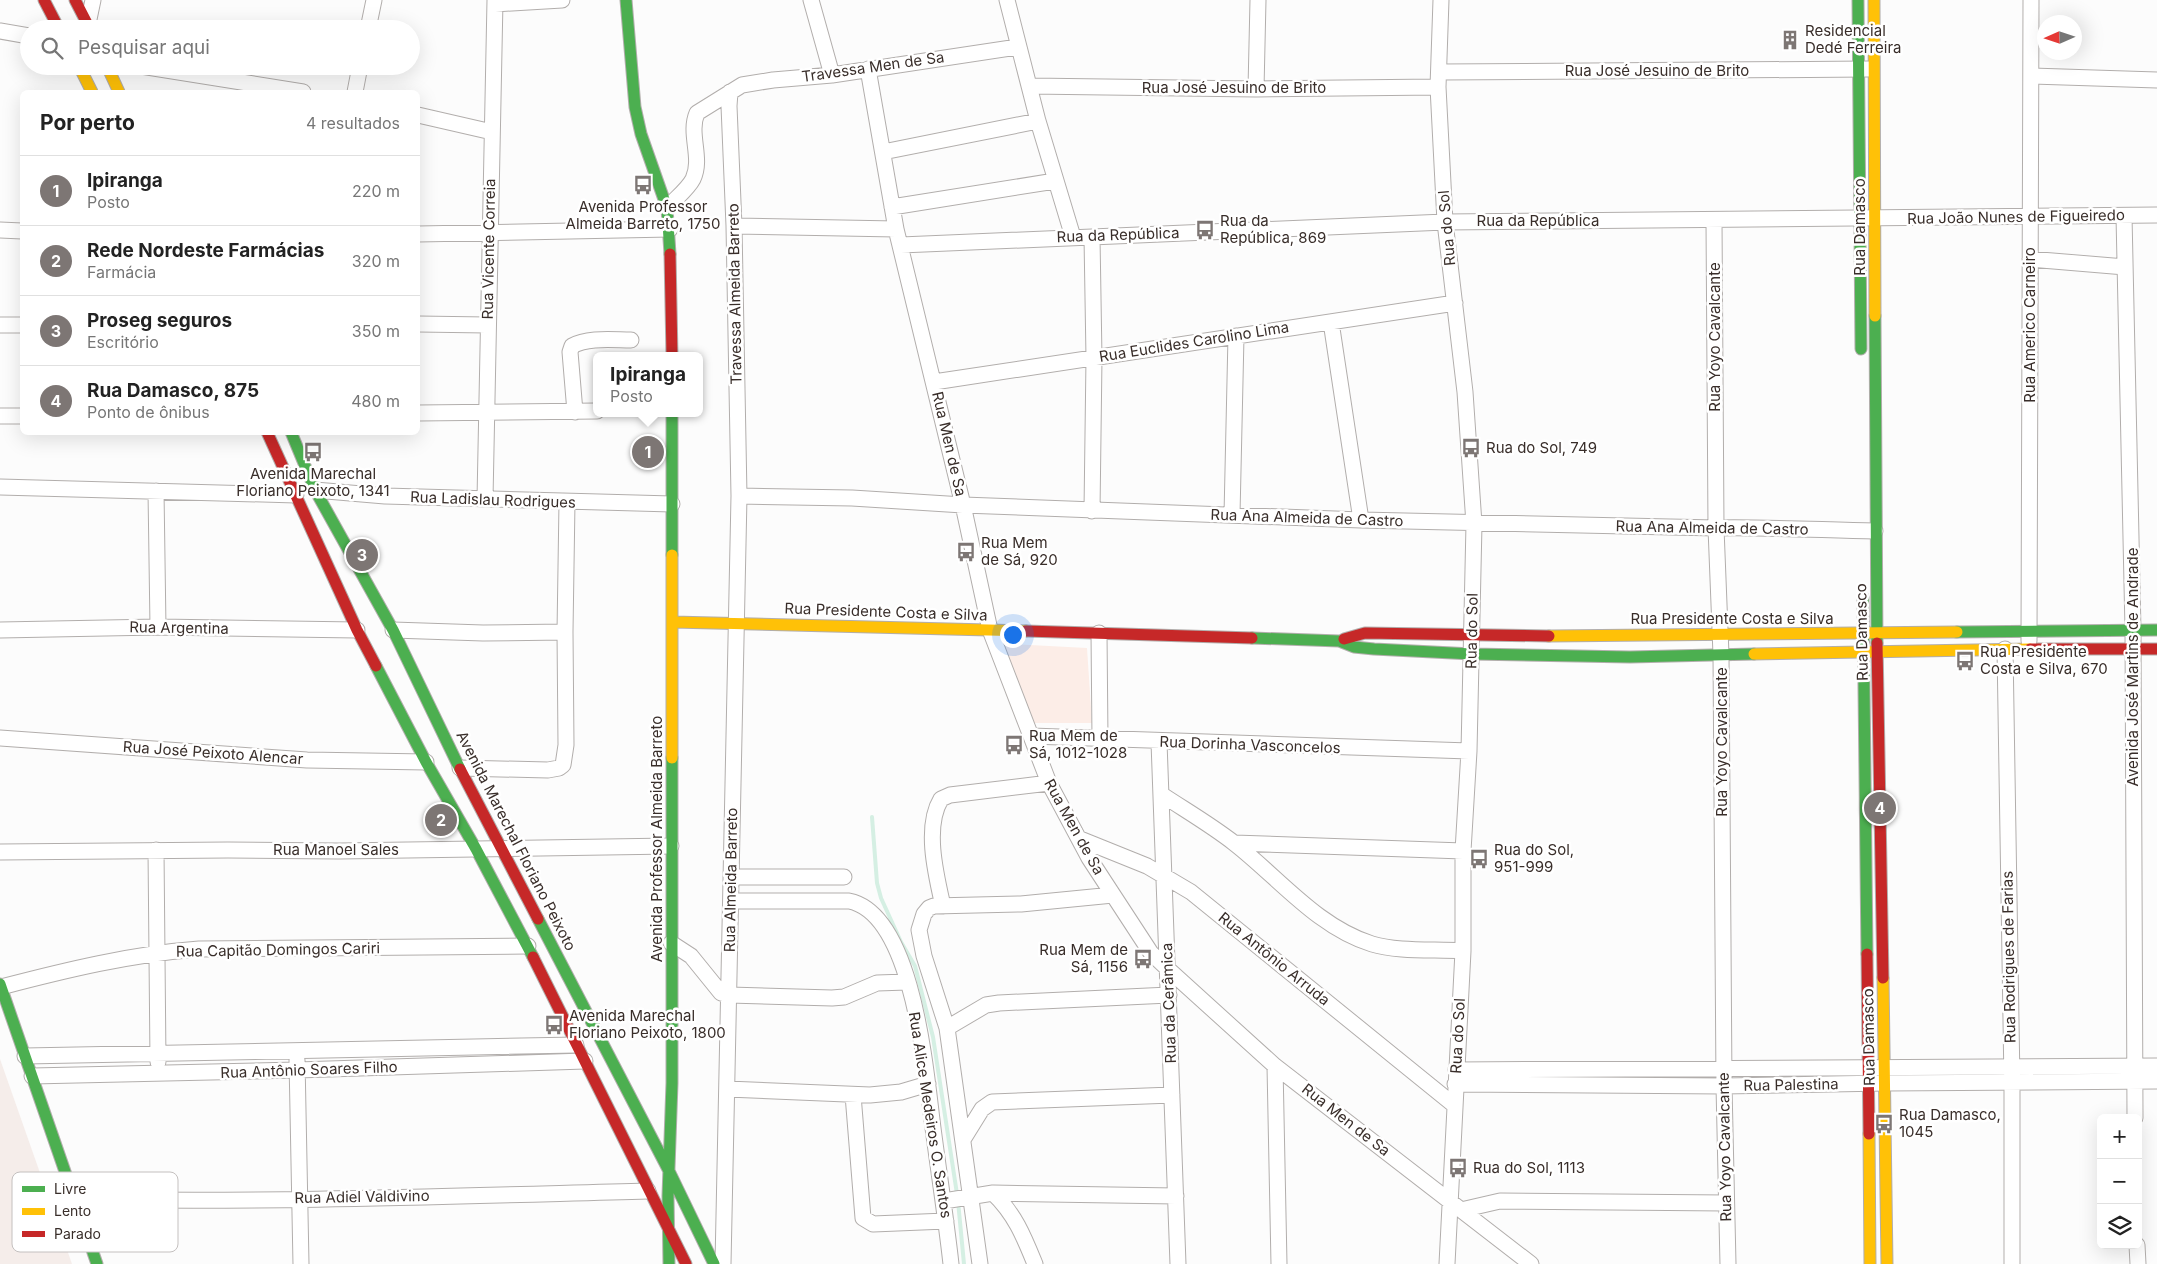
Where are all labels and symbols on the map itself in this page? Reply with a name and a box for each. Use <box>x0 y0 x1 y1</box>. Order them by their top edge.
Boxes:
north arrow <box>2037 15 2082 60</box>
place label: Residencial Dedé Ferreira <box>1805 21 1901 57</box>
building icon: Residencial Dedé Ferreira <box>1779 29 1801 51</box>
street label: Travessa Men de Sa <box>800 47 945 86</box>
street label: Rua José Jesuino de Brito <box>1565 61 1749 80</box>
street label: Rua José Jesuino de Brito <box>1142 78 1326 97</box>
bus stop icon: Avenida Professor Almeida Barreto, 1750 <box>632 174 654 196</box>
street label: Rua Vicente Correia <box>478 178 499 320</box>
street label: Rua Damasco <box>1850 178 1869 276</box>
street label: Rua do Sol <box>1434 189 1459 267</box>
place label: Avenida Professor Almeida Barreto, 1750 <box>566 197 720 233</box>
street label: Travessa Almeida Barreto <box>723 203 746 385</box>
street label: Rua João Nunes de Figueiredo <box>1907 205 2125 228</box>
place label: Rua da República, 869 <box>1220 211 1326 247</box>
street label: Rua da República <box>1477 211 1599 230</box>
bus stop icon: Rua da República, 869 <box>1194 219 1216 241</box>
street label: Rua da República <box>1056 223 1180 246</box>
street label: Rua Americo Carneiro <box>2020 247 2039 403</box>
street label: Rua Yoyo Cavalcante <box>1705 262 1724 412</box>
street label: Rua Euclides Carolino Lima <box>1098 317 1290 366</box>
street label: Rua Men de Sa <box>928 390 971 498</box>
pin: 1 <box>632 433 664 471</box>
bus stop icon: Rua do Sol, 749 <box>1460 437 1482 459</box>
place label: Rua do Sol, 749 <box>1486 438 1597 457</box>
bus stop icon: Avenida Marechal Floriano Peixoto, 1341 <box>302 441 324 463</box>
place label: Avenida Marechal Floriano Peixoto, 1341 <box>236 464 390 500</box>
street label: Rua Ladislau Rodrigues <box>410 487 576 512</box>
street label: Rua Ana Almeida de Castro <box>1210 505 1404 530</box>
street label: Rua Ana Almeida de Castro <box>1615 516 1809 539</box>
place label: Rua Mem de Sá, 920 <box>981 533 1058 569</box>
pin: 3 <box>346 536 378 574</box>
bus stop icon: Rua Mem de Sá, 920 <box>955 541 977 563</box>
street label: Avenida José Martins de Andrade <box>2123 548 2142 786</box>
street label: Rua Damasco <box>1851 583 1872 681</box>
street label: Rua do Sol <box>1461 593 1482 669</box>
street label: Rua Presidente Costa e Silva <box>784 598 988 625</box>
street label: Rua Presidente Costa e Silva <box>1630 609 1834 628</box>
street label: Rua Argentina <box>129 617 229 638</box>
your location <box>1000 622 1026 648</box>
place label: Rua Presidente Costa e Silva, 670 <box>1980 642 2108 678</box>
bus stop icon: Rua Presidente Costa e Silva, 670 <box>1954 650 1976 672</box>
street label: Rua Yoyo Cavalcante <box>1712 667 1731 817</box>
street label: Avenida Professor Almeida Barreto <box>647 716 666 962</box>
place label: Rua Mem de Sá, 1012-1028 <box>1029 726 1127 762</box>
street label: Avenida Marechal Floriano Peixoto <box>453 728 580 954</box>
street label: Rua Dorinha Vasconcelos <box>1159 732 1341 757</box>
bus stop icon: Rua Mem de Sá, 1012-1028 <box>1003 734 1025 756</box>
street label: Rua José Peixoto Alencar <box>122 737 304 768</box>
street label: Rua Men de Sa <box>1040 775 1109 878</box>
pin: 4 <box>1864 789 1896 827</box>
pin: 2 <box>425 801 457 839</box>
street label: Rua Almeida Barreto <box>720 808 741 952</box>
street label: Rua Manoel Sales <box>273 840 399 859</box>
place label: Rua do Sol, 951-999 <box>1494 840 1574 876</box>
bus stop icon: Rua do Sol, 951-999 <box>1468 848 1490 870</box>
street label: Rua Rodrigues de Farias <box>1997 871 2020 1043</box>
street label: Rua Antônio Arruda <box>1215 908 1334 1009</box>
street label: Rua Capitão Domingos Cariri <box>176 938 380 961</box>
place label: Rua Mem de Sá, 1156 <box>1039 940 1128 976</box>
street label: Rua da Cerâmica <box>1157 942 1180 1064</box>
bus stop icon: Rua Mem de Sá, 1156 <box>1132 948 1154 970</box>
street label: Rua Damasco <box>1858 988 1879 1086</box>
street label: Rua do Sol <box>1446 998 1469 1074</box>
place label: Avenida Marechal Floriano Peixoto, 1800 <box>569 1006 726 1042</box>
street label: Rua Alice Medeiros O. Santos <box>905 1010 956 1220</box>
bus stop icon: Avenida Marechal Floriano Peixoto, 1800 <box>543 1014 565 1036</box>
street label: Rua Antônio Soares Filho <box>220 1057 398 1082</box>
street label: Rua Yoyo Cavalcante <box>1714 1072 1735 1222</box>
street label: Rua Palestina <box>1743 1074 1839 1095</box>
street label: Rua Men de Sa <box>1298 1079 1394 1160</box>
place label: Rua Damasco, 1045 <box>1899 1105 2001 1141</box>
bus stop icon: Rua Damasco, 1045 <box>1873 1113 1895 1135</box>
bus stop icon: Rua do Sol, 1113 <box>1447 1157 1469 1179</box>
place label: Rua do Sol, 1113 <box>1473 1158 1585 1177</box>
legend <box>12 1172 178 1252</box>
text: Livre <box>54 1180 86 1197</box>
street label: Rua Adiel Valdivino <box>294 1186 430 1207</box>
text: Lento <box>54 1202 91 1219</box>
text: Parado <box>54 1225 101 1242</box>

